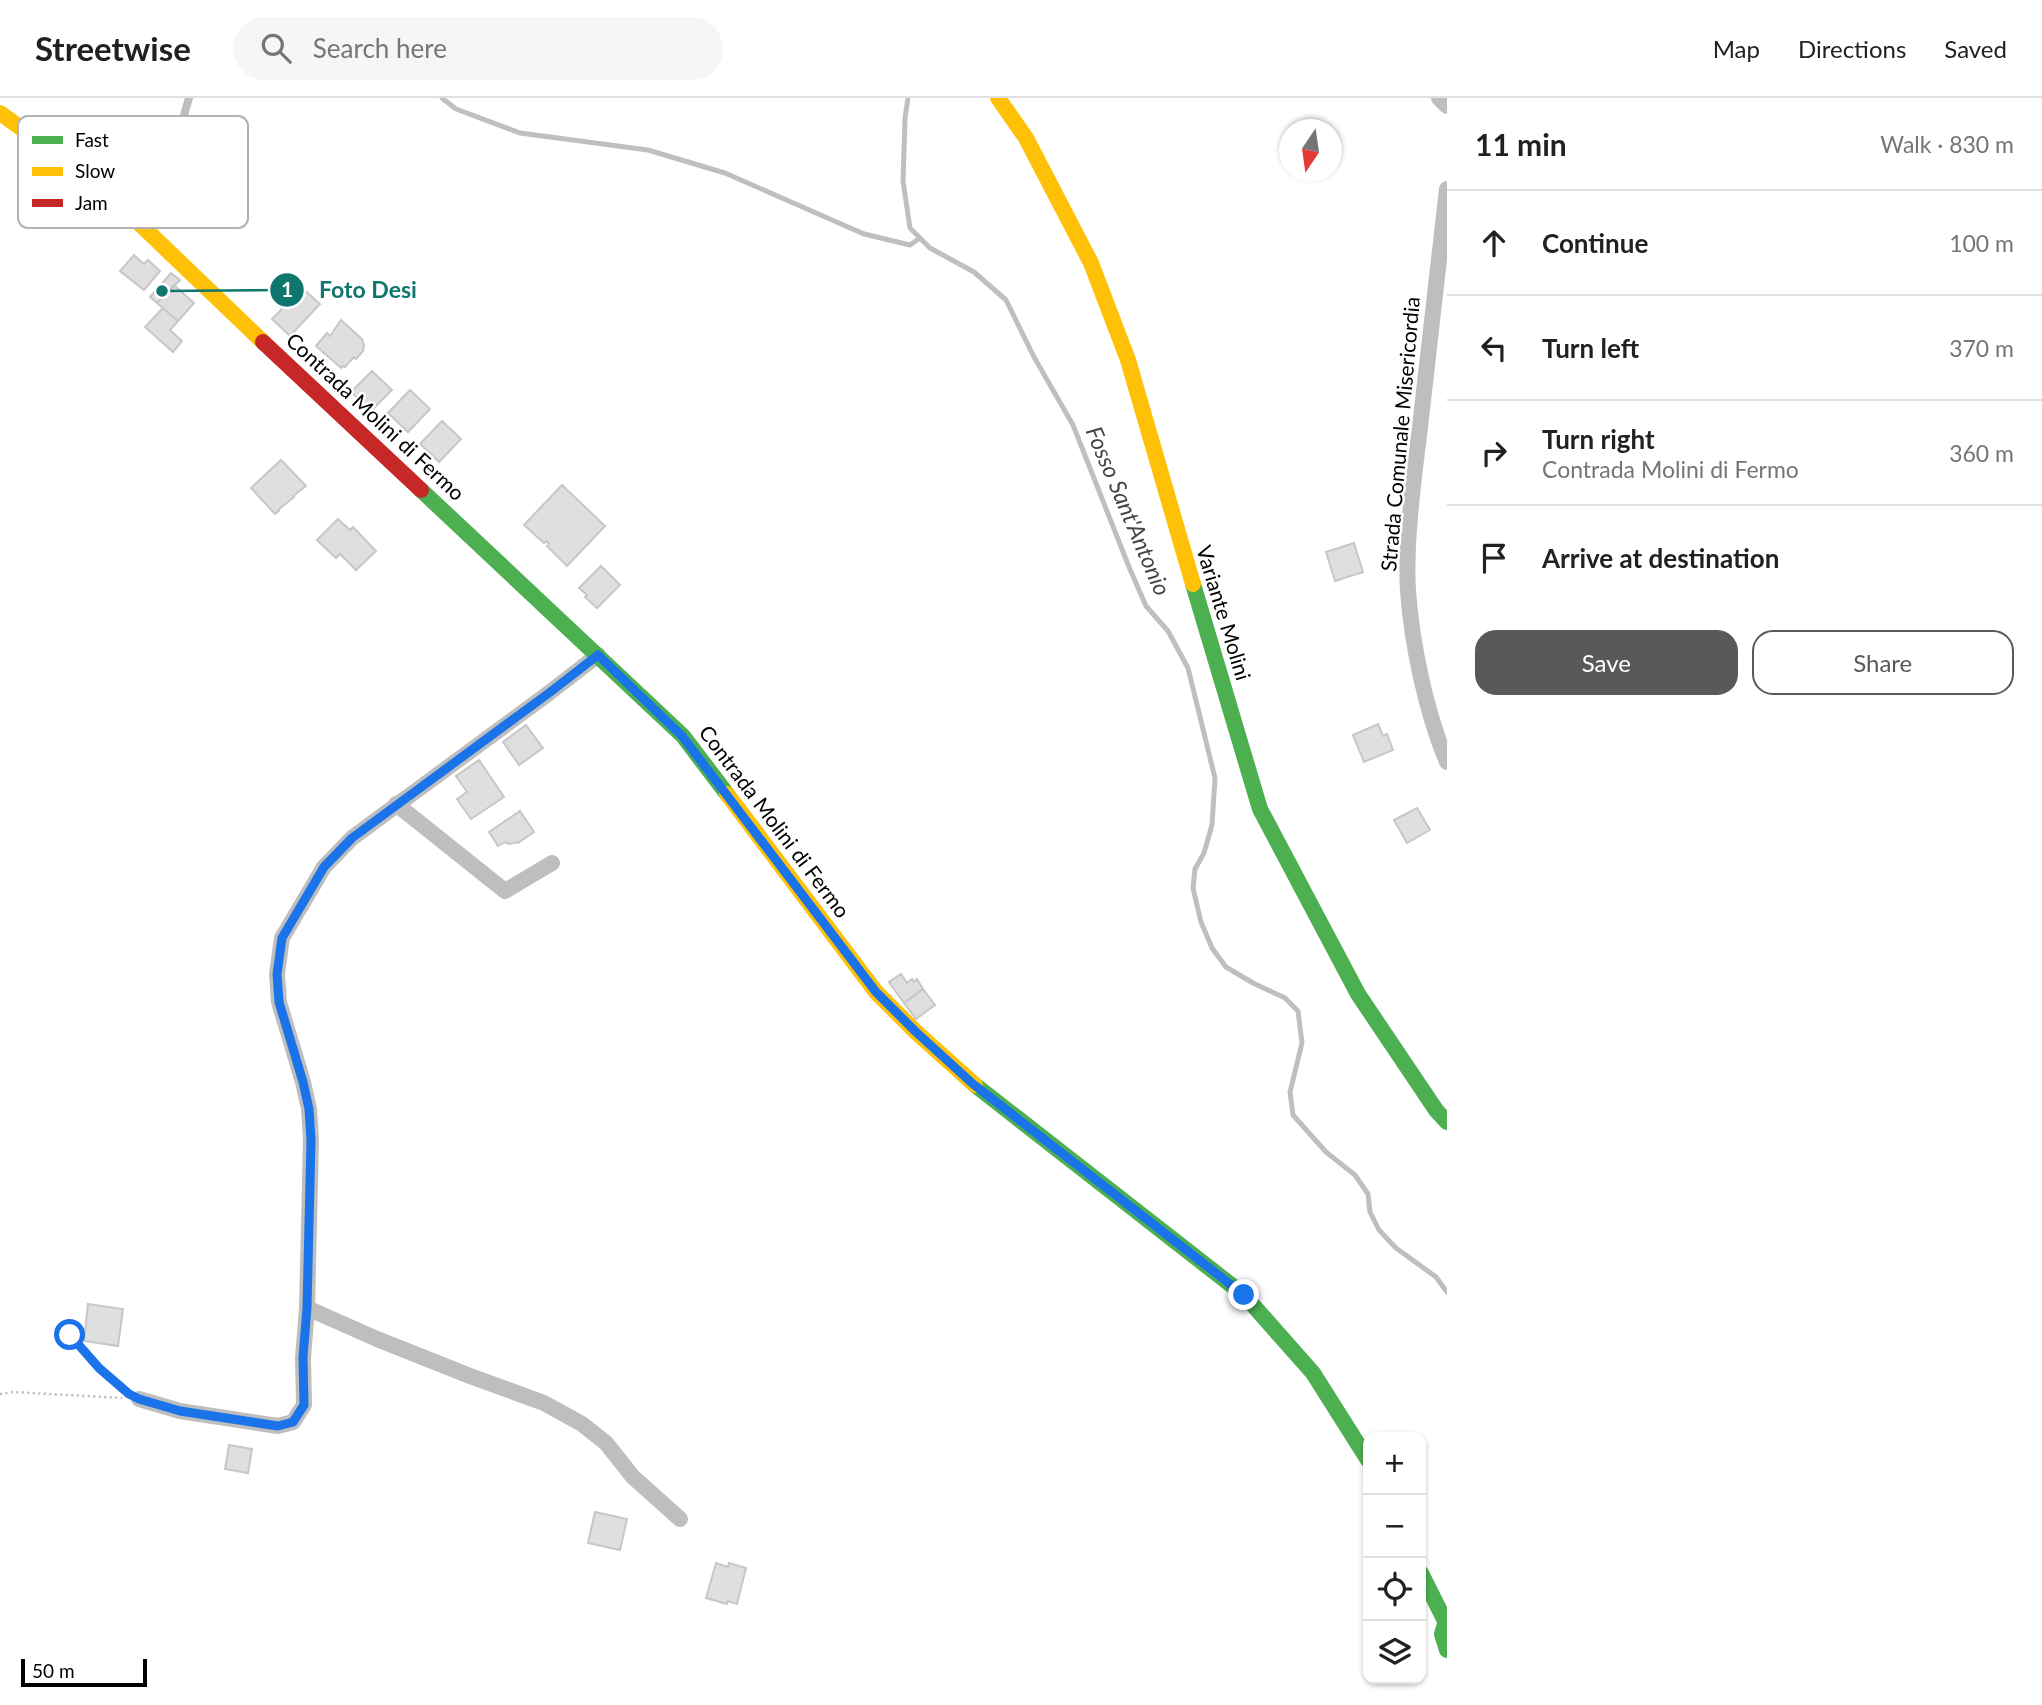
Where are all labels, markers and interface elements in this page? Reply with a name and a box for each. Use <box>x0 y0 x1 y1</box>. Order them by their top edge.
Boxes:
search box <box>233 17 723 80</box>
text: Streetwise <box>35 28 191 68</box>
icon: search <box>257 29 295 67</box>
text: Search here <box>313 32 447 64</box>
text: Map <box>1713 34 1760 63</box>
text: Directions <box>1798 34 1906 63</box>
text: Saved <box>1944 34 2007 63</box>
legend <box>18 116 248 228</box>
north arrow <box>1279 119 1342 182</box>
text: 11 min <box>1475 126 1567 162</box>
text: Fast <box>75 128 109 151</box>
text: Walk · 830 m <box>1880 130 2014 158</box>
text: Slow <box>75 159 115 182</box>
text: Jam <box>75 191 108 214</box>
icon: ahead <box>1475 224 1513 262</box>
text: Continue <box>1542 227 1648 259</box>
text: 100 m <box>1949 229 2014 257</box>
callout: Foto Desi <box>270 268 431 312</box>
text: Foto Desi <box>319 275 417 303</box>
text: 1 <box>281 276 293 301</box>
street label: Strada Comunale Misericordia <box>1375 295 1424 572</box>
street label: Contrada Molini di Fermo <box>282 327 470 505</box>
icon: left <box>1475 329 1513 367</box>
text: Turn left <box>1542 332 1639 364</box>
text: 370 m <box>1949 334 2014 362</box>
water label: Fosso Sant'Antonio <box>1081 422 1177 600</box>
text: Turn right <box>1542 423 1655 455</box>
icon: right <box>1475 434 1513 472</box>
text: 360 m <box>1949 439 2014 467</box>
text: Contrada Molini di Fermo <box>1542 455 1799 483</box>
icon: arrive <box>1475 539 1513 577</box>
street label: Variante Molini <box>1192 542 1257 683</box>
text: Arrive at destination <box>1542 542 1779 574</box>
button: Save <box>1475 630 1738 695</box>
button: Share <box>1752 630 2014 695</box>
street label: Contrada Molini di Fermo <box>695 720 856 922</box>
route end <box>1228 1279 1259 1310</box>
route start <box>54 1319 85 1350</box>
map controls <box>1363 1432 1426 1684</box>
button: + <box>1363 1432 1426 1495</box>
button: − <box>1363 1495 1426 1558</box>
button: locate <box>1363 1558 1426 1621</box>
button: layers <box>1363 1621 1426 1684</box>
scale bar <box>21 1656 147 1688</box>
text: 50 m <box>32 1659 75 1682</box>

